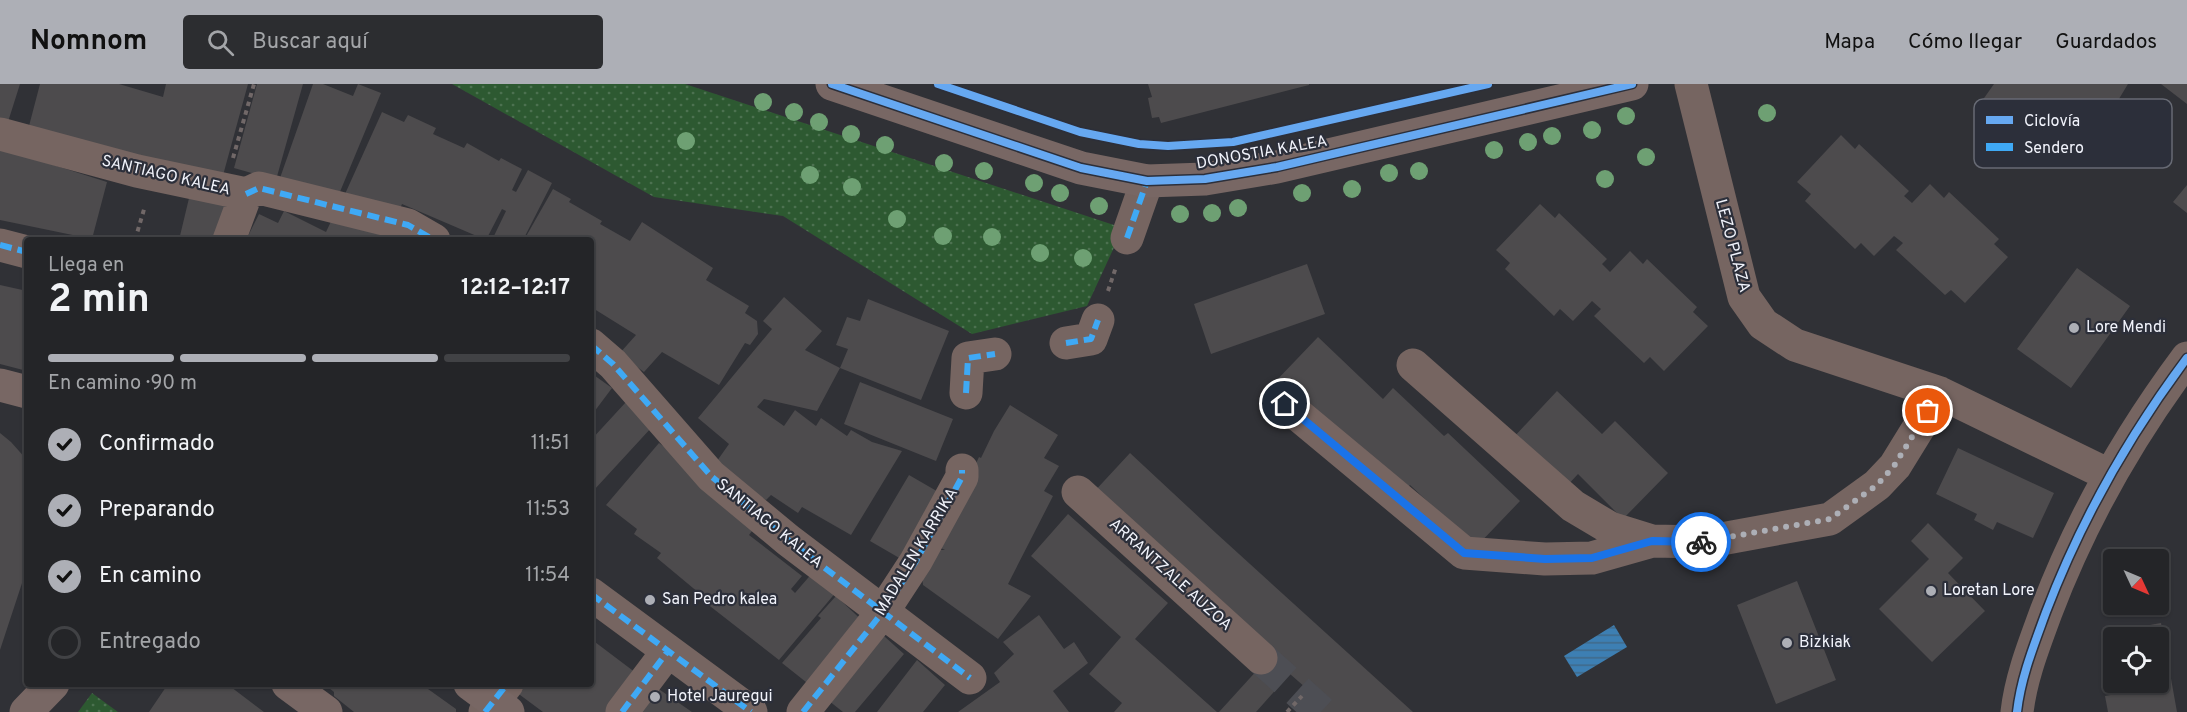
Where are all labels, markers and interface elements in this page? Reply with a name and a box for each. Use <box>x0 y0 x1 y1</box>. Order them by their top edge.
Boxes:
search box <box>183 15 603 69</box>
text: Nomnom <box>30 24 147 60</box>
icon: search <box>204 26 237 59</box>
text: Buscar aquí <box>252 29 368 56</box>
text: Mapa <box>1824 29 1875 56</box>
text: Cómo llegar <box>1908 29 2022 56</box>
text: Guardados <box>2055 29 2157 56</box>
legend <box>1974 99 2172 168</box>
text: Ciclovía <box>2024 112 2080 132</box>
street label: DONOSTIA KALEA <box>1195 132 1329 174</box>
text: Sendero <box>2024 139 2084 159</box>
street label: SANTIAGO KALEA <box>100 151 232 201</box>
street label: LEZO PLAZA <box>1710 197 1754 295</box>
text: Llega en <box>48 253 124 279</box>
text: 12:12–12:17 <box>461 275 570 302</box>
text: 2 min <box>48 277 150 326</box>
place label: Lore Mendi <box>2086 318 2166 338</box>
marker: Lore Mendi <box>2067 321 2081 335</box>
text: En camino · 90 m <box>48 371 197 397</box>
pin <box>1259 378 1310 429</box>
pin <box>1902 385 1953 436</box>
icon: home <box>1268 387 1301 420</box>
icon: bag <box>1911 394 1944 427</box>
icon: check <box>48 428 81 461</box>
text: Confirmado <box>99 431 215 458</box>
text: 11:51 <box>531 431 570 457</box>
street label: SANTIAGO KALEA <box>712 475 826 573</box>
street label: MADALEN KARRIKA <box>871 484 963 619</box>
icon: check <box>48 494 81 527</box>
text: Preparando <box>99 497 215 524</box>
text: 11:53 <box>526 497 570 523</box>
courier <box>1671 512 1731 572</box>
street label: ARRANTZALE AUZOA <box>1104 514 1236 636</box>
icon: bike <box>1685 526 1718 559</box>
north arrow <box>2103 549 2169 615</box>
map controls <box>2103 549 2169 693</box>
icon: check <box>48 560 81 593</box>
text: En camino <box>99 563 201 590</box>
text: 11:54 <box>525 563 570 589</box>
place label: Loretan Lore <box>1943 581 2035 601</box>
marker: Loretan Lore <box>1924 584 1938 598</box>
place label: San Pedro kalea <box>662 590 777 610</box>
marker: San Pedro kalea <box>643 593 657 607</box>
button: locate <box>2103 627 2169 693</box>
text: Entregado <box>99 629 201 656</box>
place label: Bizkiak <box>1799 633 1851 653</box>
marker: Bizkiak <box>1780 636 1794 650</box>
place label: Hotel Jauregui <box>667 687 773 707</box>
marker: Hotel Jauregui <box>648 690 662 704</box>

